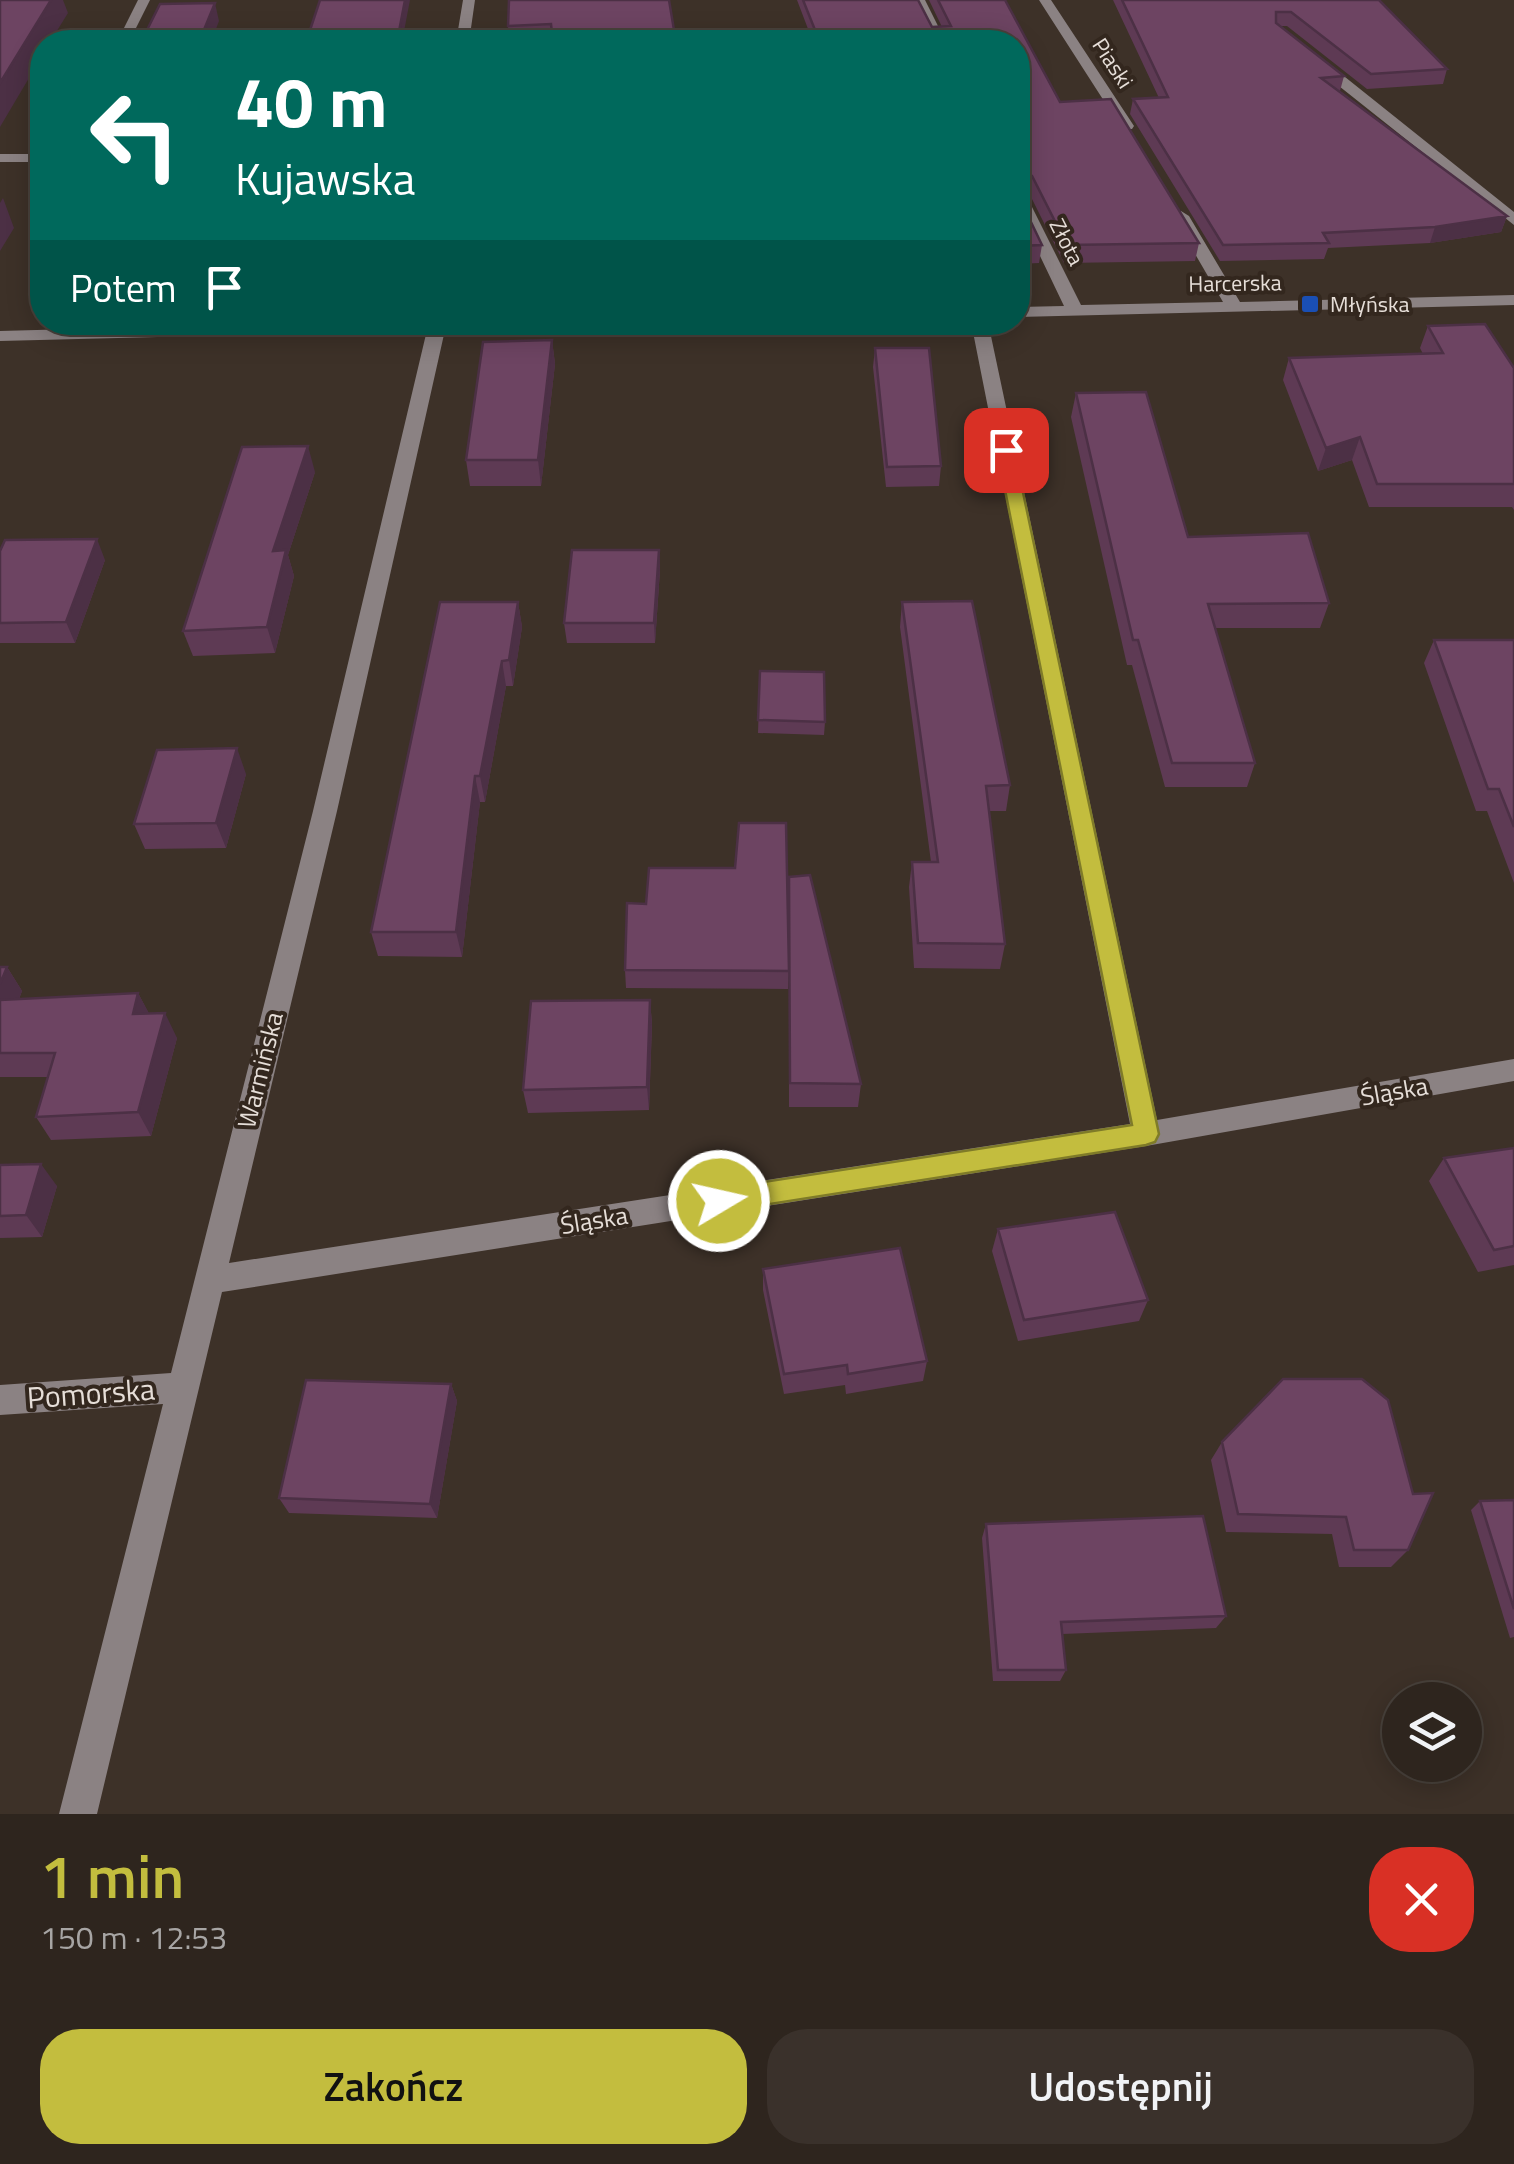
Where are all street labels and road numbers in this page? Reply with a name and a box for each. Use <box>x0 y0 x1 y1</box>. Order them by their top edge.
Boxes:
street label: Piaski <box>1084 31 1142 95</box>
street label: Złota <box>1041 213 1093 271</box>
street label: Harcerska <box>1188 265 1282 301</box>
street label: Warmińska <box>227 1007 293 1132</box>
street label: Śląska <box>1357 1066 1431 1116</box>
street label: Śląska <box>558 1196 631 1244</box>
street label: Pomorska <box>25 1366 156 1420</box>

